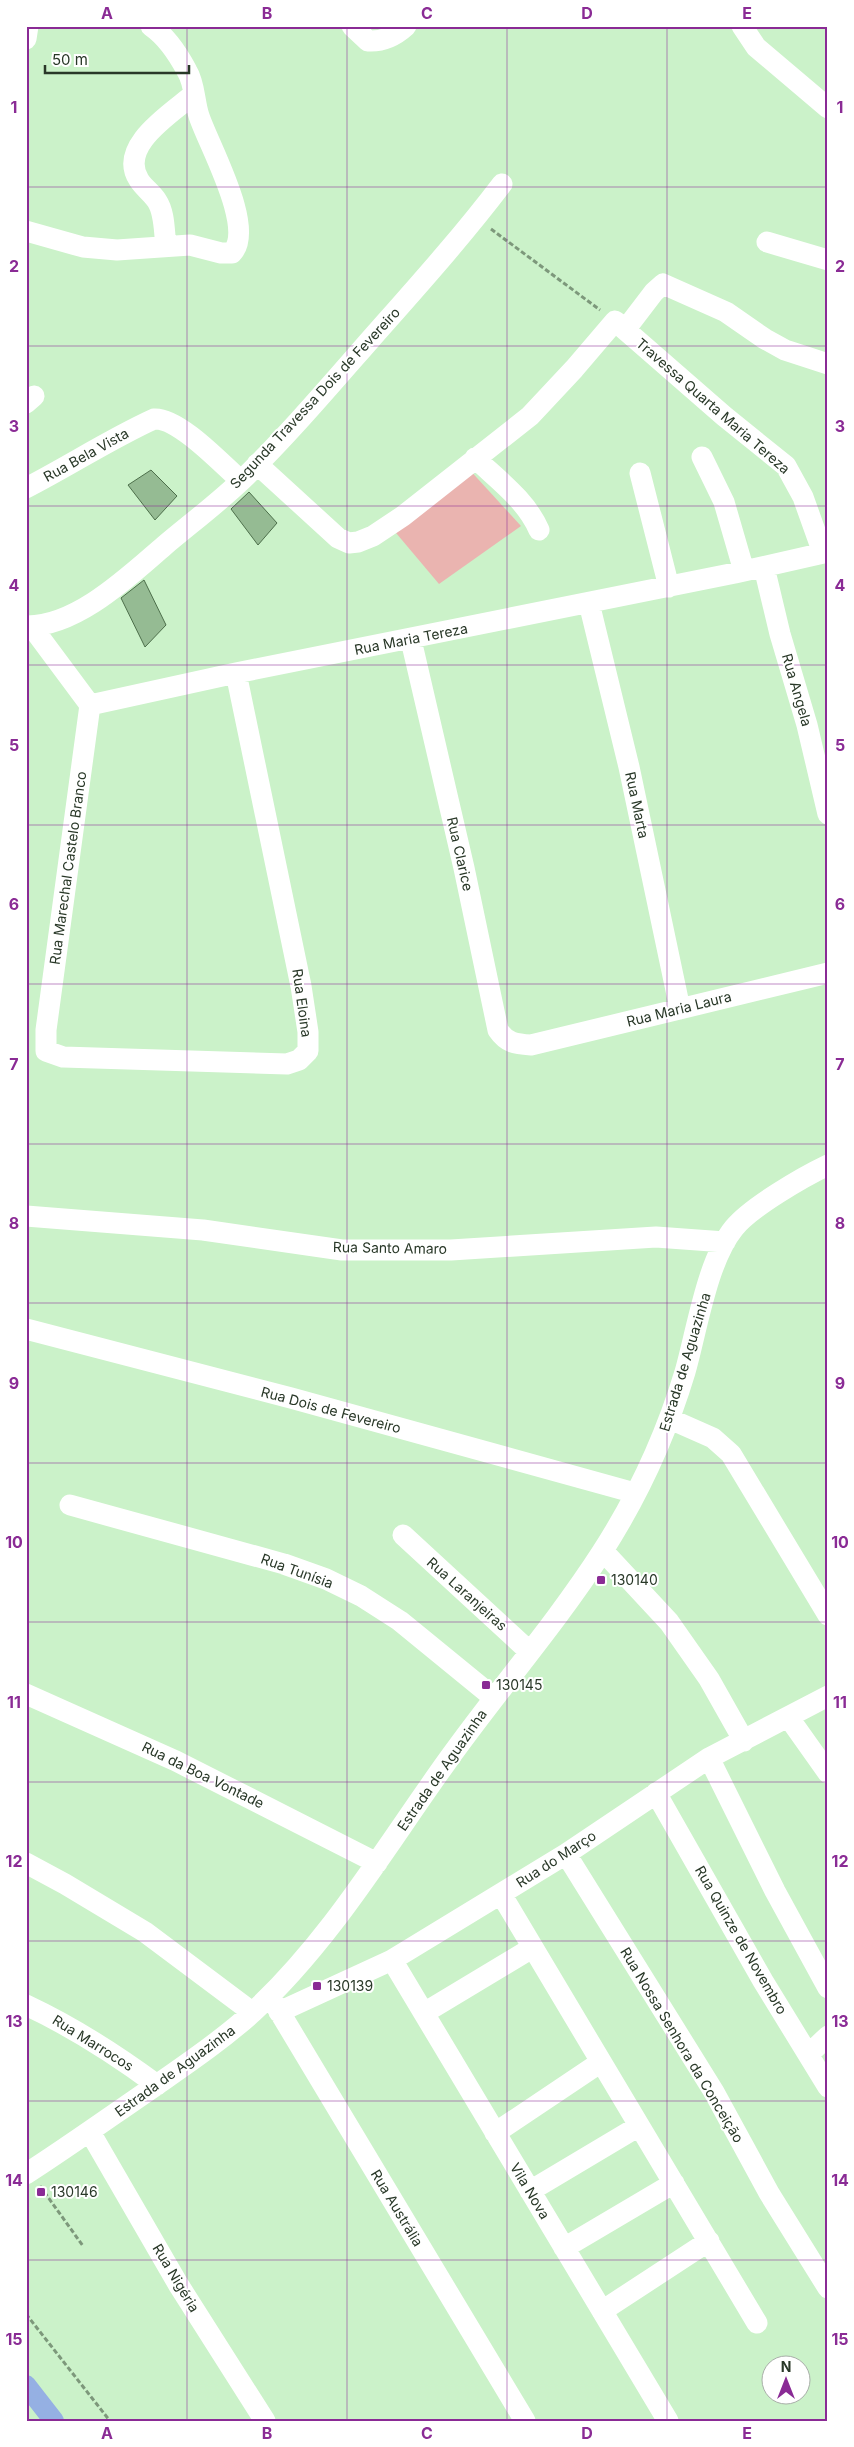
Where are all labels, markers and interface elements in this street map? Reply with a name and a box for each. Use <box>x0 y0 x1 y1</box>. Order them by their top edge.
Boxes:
text: A <box>101 3 113 23</box>
text: B <box>262 3 272 23</box>
text: C <box>421 3 433 23</box>
text: D <box>581 3 593 23</box>
text: E <box>742 3 752 23</box>
scale bar <box>45 42 189 74</box>
text: 50 m <box>52 50 88 69</box>
text: 1 <box>11 97 17 117</box>
text: 1 <box>837 97 843 117</box>
text: 2 <box>9 256 19 276</box>
text: 2 <box>835 256 845 276</box>
street label: Segunda Travessa Dois de Fevereiro <box>226 304 403 492</box>
street label: Travessa Quarta Maria Tereza <box>633 334 794 477</box>
text: 3 <box>9 416 19 436</box>
text: 3 <box>835 416 845 436</box>
street label: Rua Bela Vista <box>40 424 131 485</box>
text: 4 <box>9 575 20 595</box>
text: 4 <box>835 575 846 595</box>
street label: Rua Maria Tereza <box>353 619 469 658</box>
street label: Rua Angela <box>779 651 816 728</box>
text: 5 <box>9 735 19 755</box>
text: 5 <box>835 735 845 755</box>
street label: Rua Marechal Castelo Branco <box>46 770 89 966</box>
street label: Rua Marta <box>622 770 653 840</box>
street label: Rua Clarice <box>444 815 477 893</box>
text: 6 <box>9 894 19 914</box>
text: 6 <box>835 894 845 914</box>
street label: Rua Eloina <box>289 968 316 1038</box>
street label: Rua Maria Laura <box>625 987 733 1030</box>
text: 7 <box>9 1054 19 1074</box>
text: 7 <box>835 1054 845 1074</box>
text: 8 <box>9 1213 19 1233</box>
text: 8 <box>835 1213 845 1233</box>
street label: Rua Santo Amaro <box>333 1238 447 1257</box>
street label: Estrada de Aguazinha <box>655 1290 714 1433</box>
text: 9 <box>9 1373 19 1393</box>
text: 9 <box>835 1373 845 1393</box>
street label: Rua Dois de Fevereiro <box>259 1383 403 1436</box>
text: 10 <box>5 1532 23 1552</box>
text: 10 <box>831 1532 849 1552</box>
street label: Rua Tunísia <box>259 1550 336 1591</box>
street label: Rua Laranjeiras <box>424 1553 511 1634</box>
place label: 130140 <box>611 1571 658 1588</box>
marker: 130140 <box>595 1574 607 1586</box>
place label: 130145 <box>496 1676 542 1693</box>
marker: 130145 <box>480 1679 492 1691</box>
text: 11 <box>7 1692 21 1712</box>
text: 11 <box>833 1692 847 1712</box>
street label: Estrada de Aguazinha <box>393 1706 490 1834</box>
street label: Rua da Boa Vontade <box>139 1738 267 1812</box>
street label: Rua do Março <box>513 1826 599 1891</box>
text: 12 <box>6 1851 22 1871</box>
text: 12 <box>832 1851 848 1871</box>
street label: Rua Quinze de Novembro <box>692 1862 791 2017</box>
street label: Rua Nossa Senhora da Conceição <box>617 1944 748 2146</box>
place label: 130139 <box>327 1977 373 1994</box>
marker: 130139 <box>311 1980 323 1992</box>
text: 13 <box>5 2011 23 2031</box>
street label: Rua Marrocos <box>50 2011 137 2074</box>
text: 13 <box>831 2011 849 2031</box>
street label: Estrada de Aguazinha <box>111 2021 238 2120</box>
street label: Vila Nova <box>507 2160 554 2222</box>
street label: Rua Austrália <box>368 2166 427 2249</box>
text: 14 <box>5 2170 23 2190</box>
text: 14 <box>831 2170 849 2190</box>
place label: 130146 <box>51 2183 98 2200</box>
marker: 130146 <box>35 2186 47 2198</box>
street label: Rua Nigéria <box>149 2241 203 2315</box>
text: 15 <box>5 2329 23 2349</box>
text: 15 <box>831 2329 849 2349</box>
north arrow <box>762 2354 812 2404</box>
text: N <box>781 2358 791 2375</box>
text: A <box>101 2423 113 2443</box>
text: B <box>262 2423 272 2443</box>
text: C <box>421 2423 433 2443</box>
text: D <box>581 2423 593 2443</box>
text: E <box>742 2423 752 2443</box>

